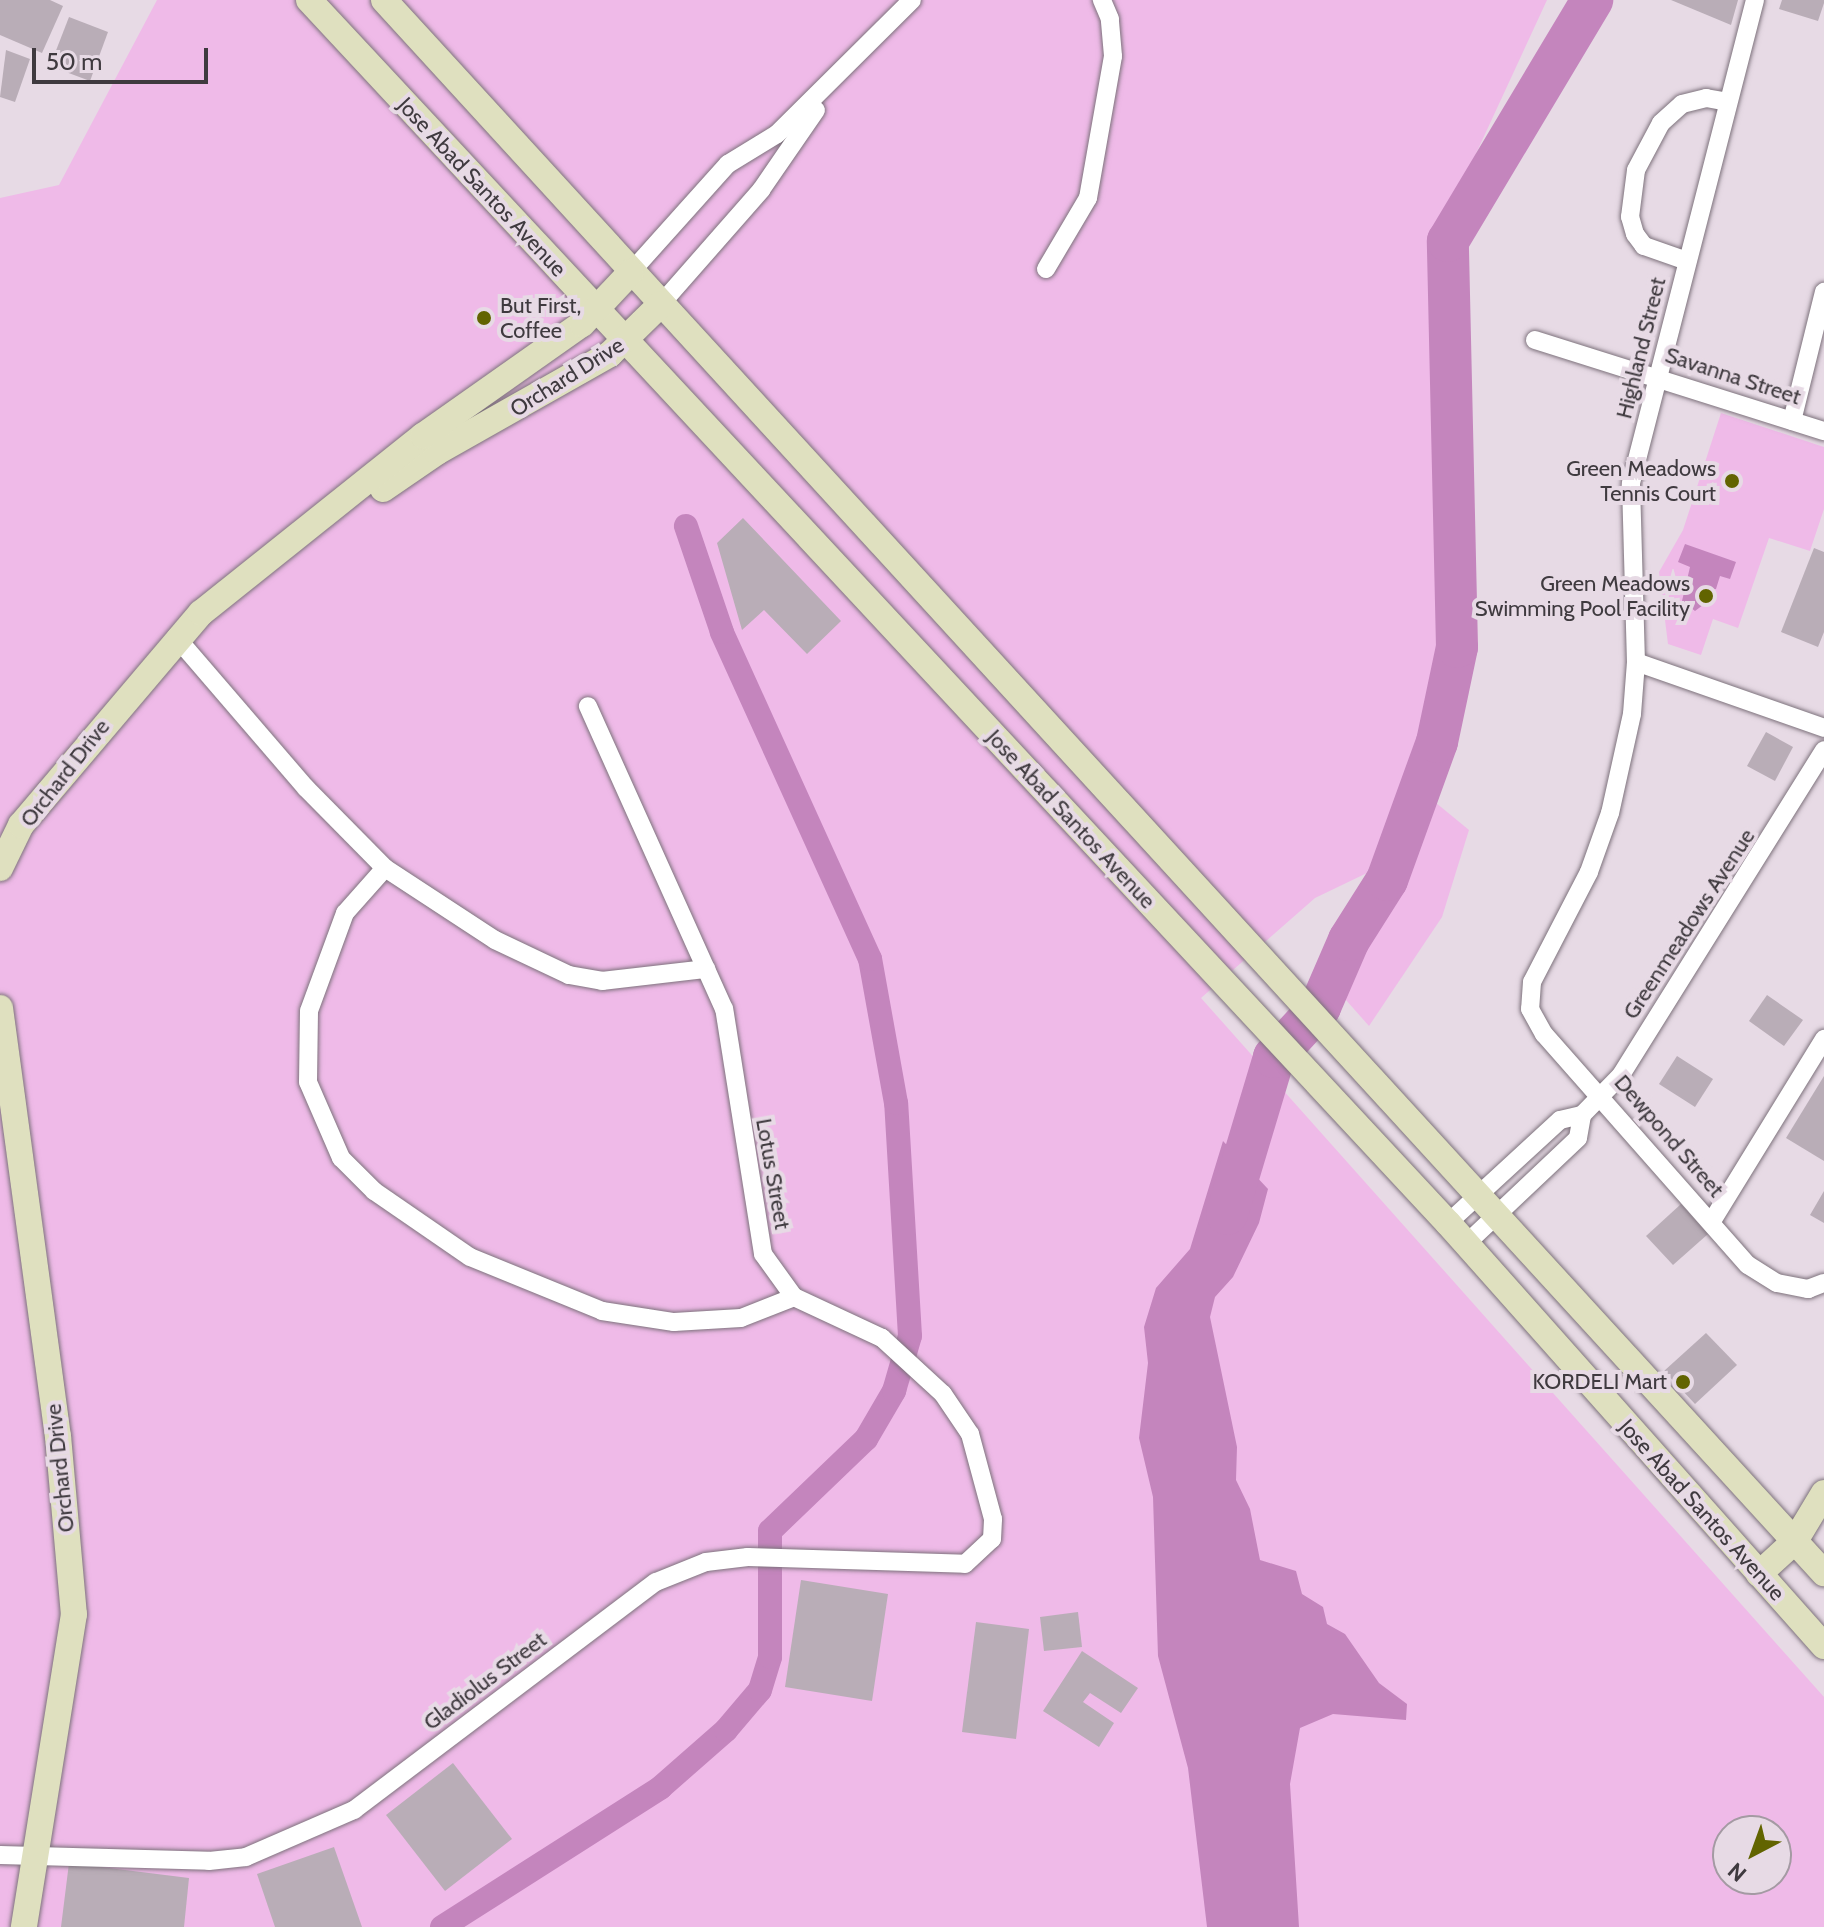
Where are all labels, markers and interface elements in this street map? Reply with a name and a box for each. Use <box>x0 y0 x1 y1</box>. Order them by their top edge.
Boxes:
scale bar <box>36 32 212 82</box>
text: 50 m <box>46 47 102 76</box>
street label: Jose Abad Santos Avenue <box>392 92 572 282</box>
street label: Highland Street <box>1611 275 1671 421</box>
place label: But First, Coffee <box>500 292 581 344</box>
marker: But First, Coffee <box>475 309 493 327</box>
street label: Orchard Drive <box>505 332 629 422</box>
street label: Savanna Street <box>1662 342 1804 410</box>
place label: Green Meadows Tennis Court <box>1566 455 1716 506</box>
marker: Green Meadows Tennis Court <box>1723 472 1741 490</box>
place label: Green Meadows Swimming Pool Facility <box>1475 570 1690 622</box>
marker: Green Meadows Swimming Pool Facility <box>1697 587 1715 605</box>
street label: Orchard Drive <box>15 714 115 832</box>
street label: Jose Abad Santos Avenue <box>981 724 1161 914</box>
street label: Greenmeadows Avenue <box>1618 824 1760 1024</box>
street label: Dewpond Street <box>1609 1069 1729 1203</box>
street label: Lotus Street <box>750 1116 796 1232</box>
place label: KORDELI Mart <box>1533 1369 1667 1395</box>
marker: KORDELI Mart <box>1674 1373 1692 1391</box>
street label: Orchard Drive <box>40 1402 80 1534</box>
street label: Jose Abad Santos Avenue <box>1614 1414 1790 1606</box>
street label: Gladiolus Street <box>418 1626 552 1736</box>
north arrow <box>1712 1815 1792 1895</box>
text: N <box>1723 1857 1752 1887</box>

